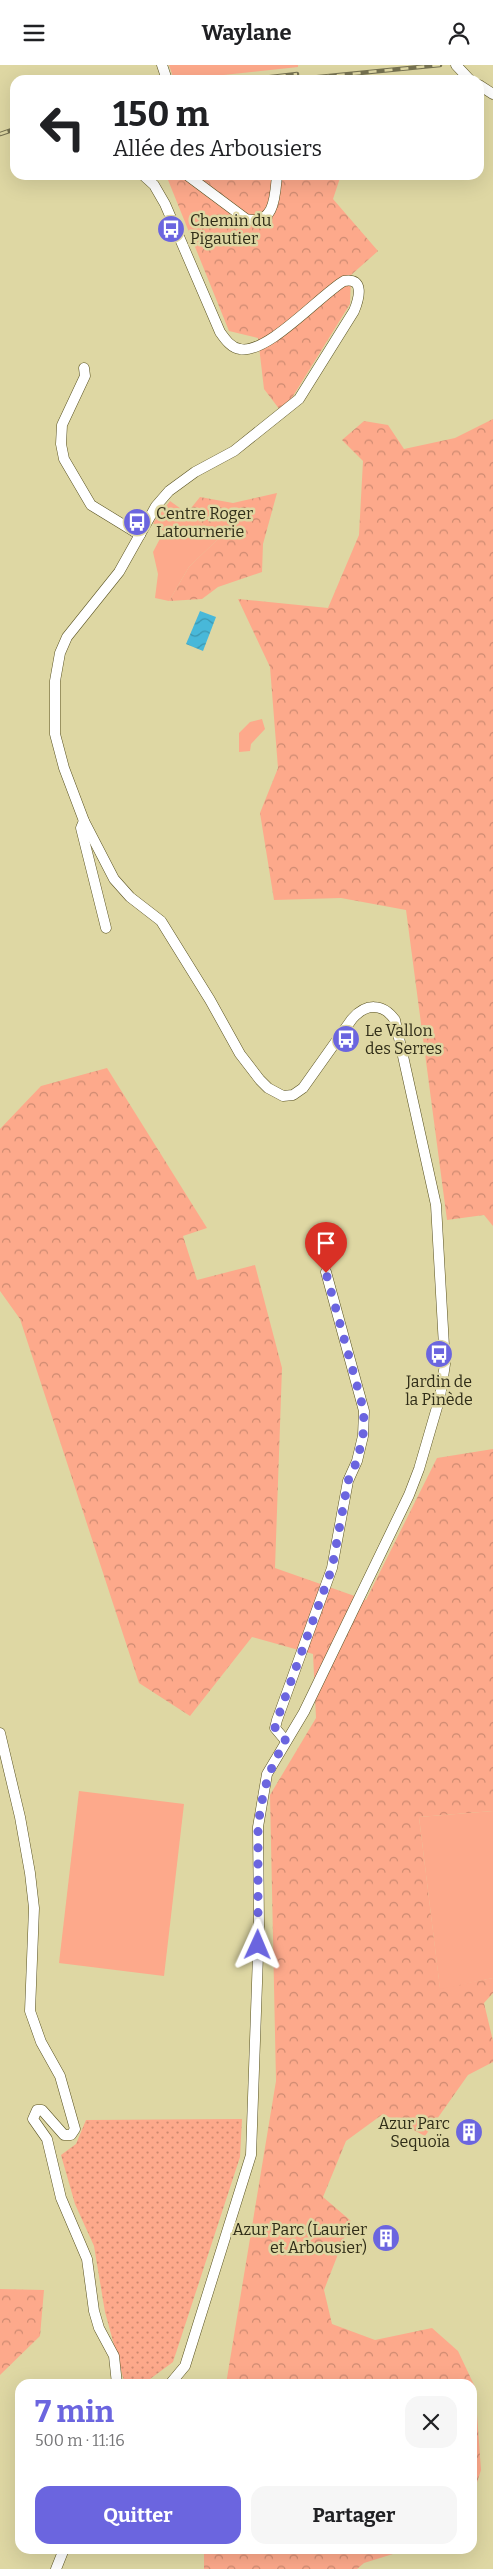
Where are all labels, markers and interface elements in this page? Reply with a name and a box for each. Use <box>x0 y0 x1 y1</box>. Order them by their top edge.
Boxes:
icon: menu <box>20 19 48 47</box>
text: Waylane <box>201 19 292 46</box>
icon: person <box>445 19 473 47</box>
text: 150 m <box>113 93 209 135</box>
icon: left <box>30 95 95 160</box>
text: Allée des Arbousiers <box>113 135 322 162</box>
place label: Chemin du Pigautier <box>190 211 271 248</box>
bus stop icon: Chemin du Pigautier <box>156 214 186 244</box>
place label: Centre Roger Latournerie <box>156 504 253 541</box>
bus stop icon: Centre Roger Latournerie <box>122 507 152 537</box>
place label: Le Vallon des Serres <box>365 1021 442 1058</box>
bus stop icon: Le Vallon des Serres <box>331 1024 361 1054</box>
pin <box>305 1222 347 1273</box>
icon: arrive <box>312 1229 340 1257</box>
bus stop icon: Jardin de la Pinède <box>424 1339 454 1369</box>
place label: Jardin de la Pinède <box>405 1372 473 1409</box>
position arrow <box>231 1918 283 1970</box>
place label: Azur Parc Sequoïa <box>378 2114 450 2151</box>
building icon: Azur Parc Sequoïa <box>454 2117 484 2147</box>
place label: Azur Parc (Laurier et Arbousier) <box>232 2220 367 2257</box>
building icon: Azur Parc (Laurier et Arbousier) <box>371 2223 401 2253</box>
text: 7 min <box>35 2394 114 2430</box>
button: close <box>405 2396 457 2448</box>
text: 500 m · 11:16 <box>35 2431 125 2450</box>
button: Quitter <box>35 2486 241 2544</box>
button: Partager <box>251 2486 457 2544</box>

